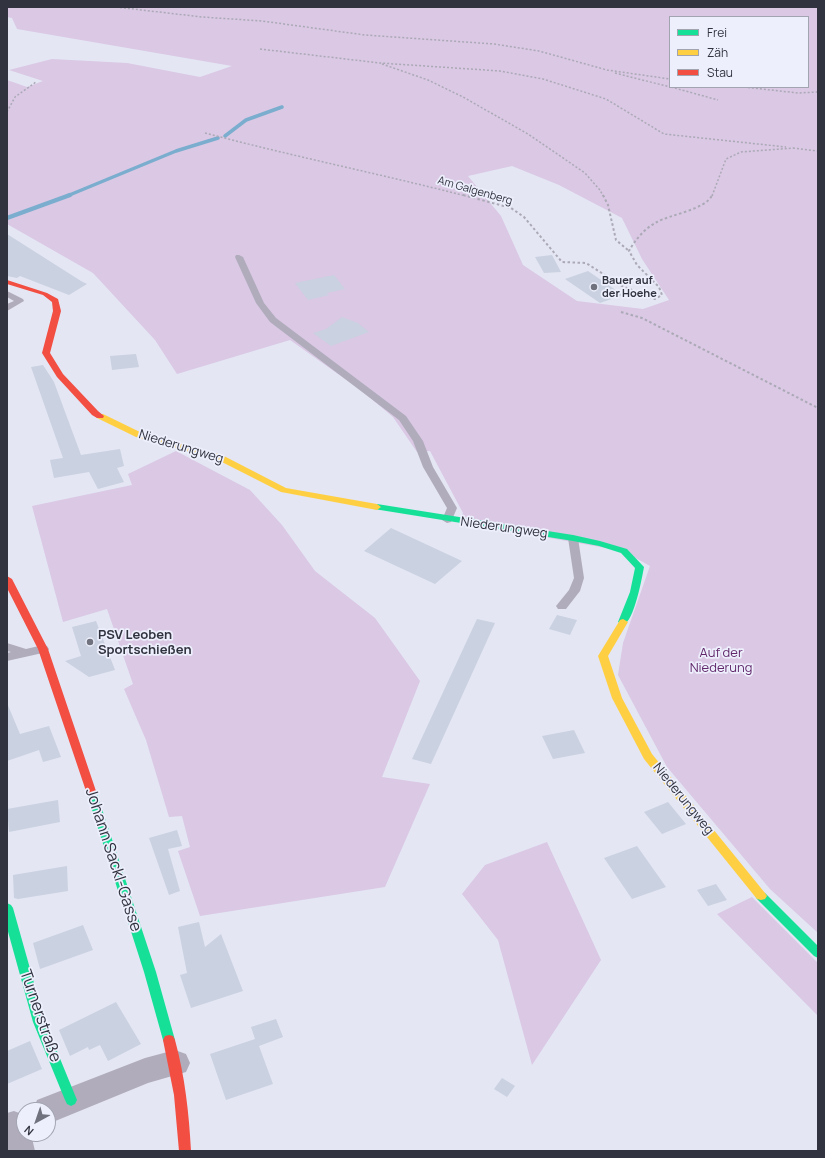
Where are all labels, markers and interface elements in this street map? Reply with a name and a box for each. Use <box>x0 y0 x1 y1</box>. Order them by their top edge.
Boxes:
legend <box>669 16 809 88</box>
text: Frei <box>707 24 727 41</box>
text: Zäh <box>707 44 728 61</box>
text: Stau <box>707 64 733 81</box>
street label: Am Galgenberg <box>436 174 514 208</box>
place label: Bauer auf der Hoehe <box>602 274 657 300</box>
marker: Bauer auf der Hoehe <box>589 282 599 292</box>
street label: Niederungweg <box>137 427 225 467</box>
street label: Niederungweg <box>460 514 548 542</box>
place label: PSV Leoben Sportschießen <box>98 627 192 658</box>
marker: PSV Leoben Sportschießen <box>85 637 95 647</box>
park label: Auf der Niederung <box>690 645 752 676</box>
street label: Niederungweg <box>649 760 717 838</box>
street label: Johann Sackl-Gasse <box>81 786 145 934</box>
street label: Turnerstraße <box>15 967 65 1065</box>
north arrow <box>16 1102 56 1142</box>
text: N <box>21 1123 36 1139</box>

